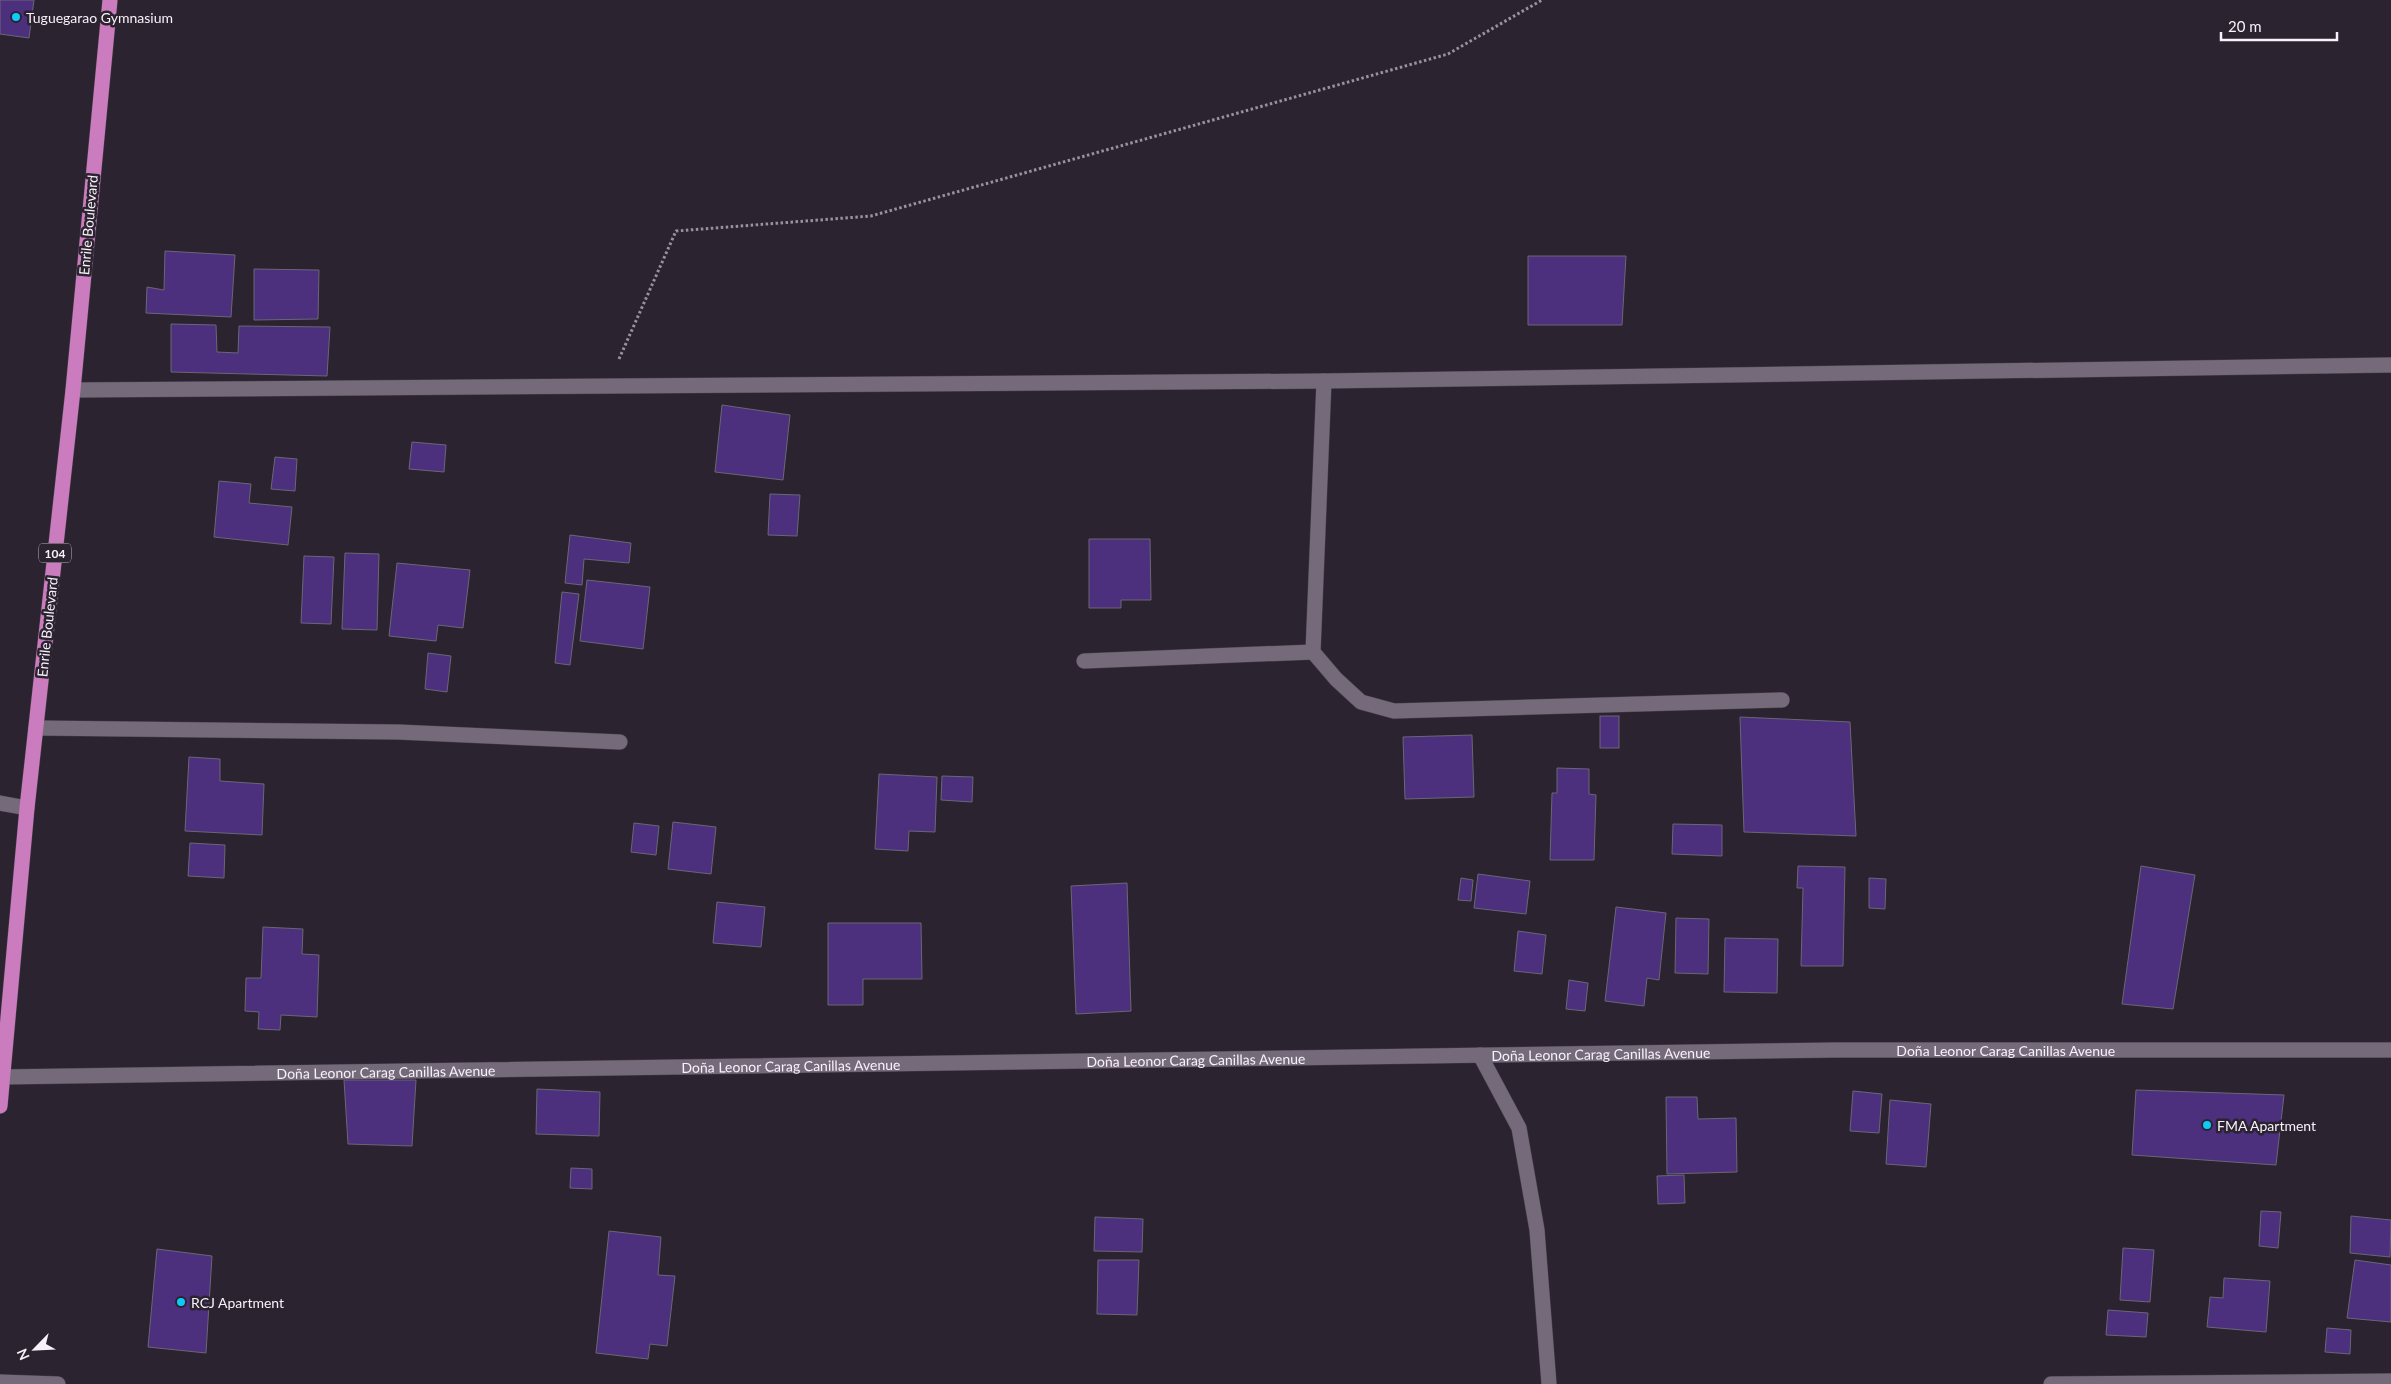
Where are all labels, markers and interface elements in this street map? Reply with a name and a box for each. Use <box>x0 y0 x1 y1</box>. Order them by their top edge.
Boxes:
place label: Tuguegarao Gymnasium <box>26 9 173 26</box>
scale bar <box>2221 10 2337 42</box>
marker: Tuguegarao Gymnasium <box>10 11 22 23</box>
text: 20 m <box>2228 17 2262 35</box>
street label: Enrile Boulevard <box>75 174 101 276</box>
road number: 104 <box>39 544 71 562</box>
street label: Enrile Boulevard <box>33 576 61 678</box>
street label: Doña Leonor Carag Canillas Avenue <box>1896 1042 2115 1059</box>
street label: Doña Leonor Carag Canillas Avenue <box>1491 1043 1710 1064</box>
street label: Doña Leonor Carag Canillas Avenue <box>1086 1049 1305 1070</box>
street label: Doña Leonor Carag Canillas Avenue <box>681 1055 901 1075</box>
street label: Doña Leonor Carag Canillas Avenue <box>276 1061 496 1081</box>
place label: FMA Apartment <box>2217 1117 2316 1134</box>
marker: FMA Apartment <box>2201 1119 2213 1131</box>
place label: RCJ Apartment <box>191 1294 284 1311</box>
marker: RCJ Apartment <box>175 1296 187 1308</box>
north arrow <box>10 1324 60 1374</box>
text: N <box>13 1346 33 1363</box>

